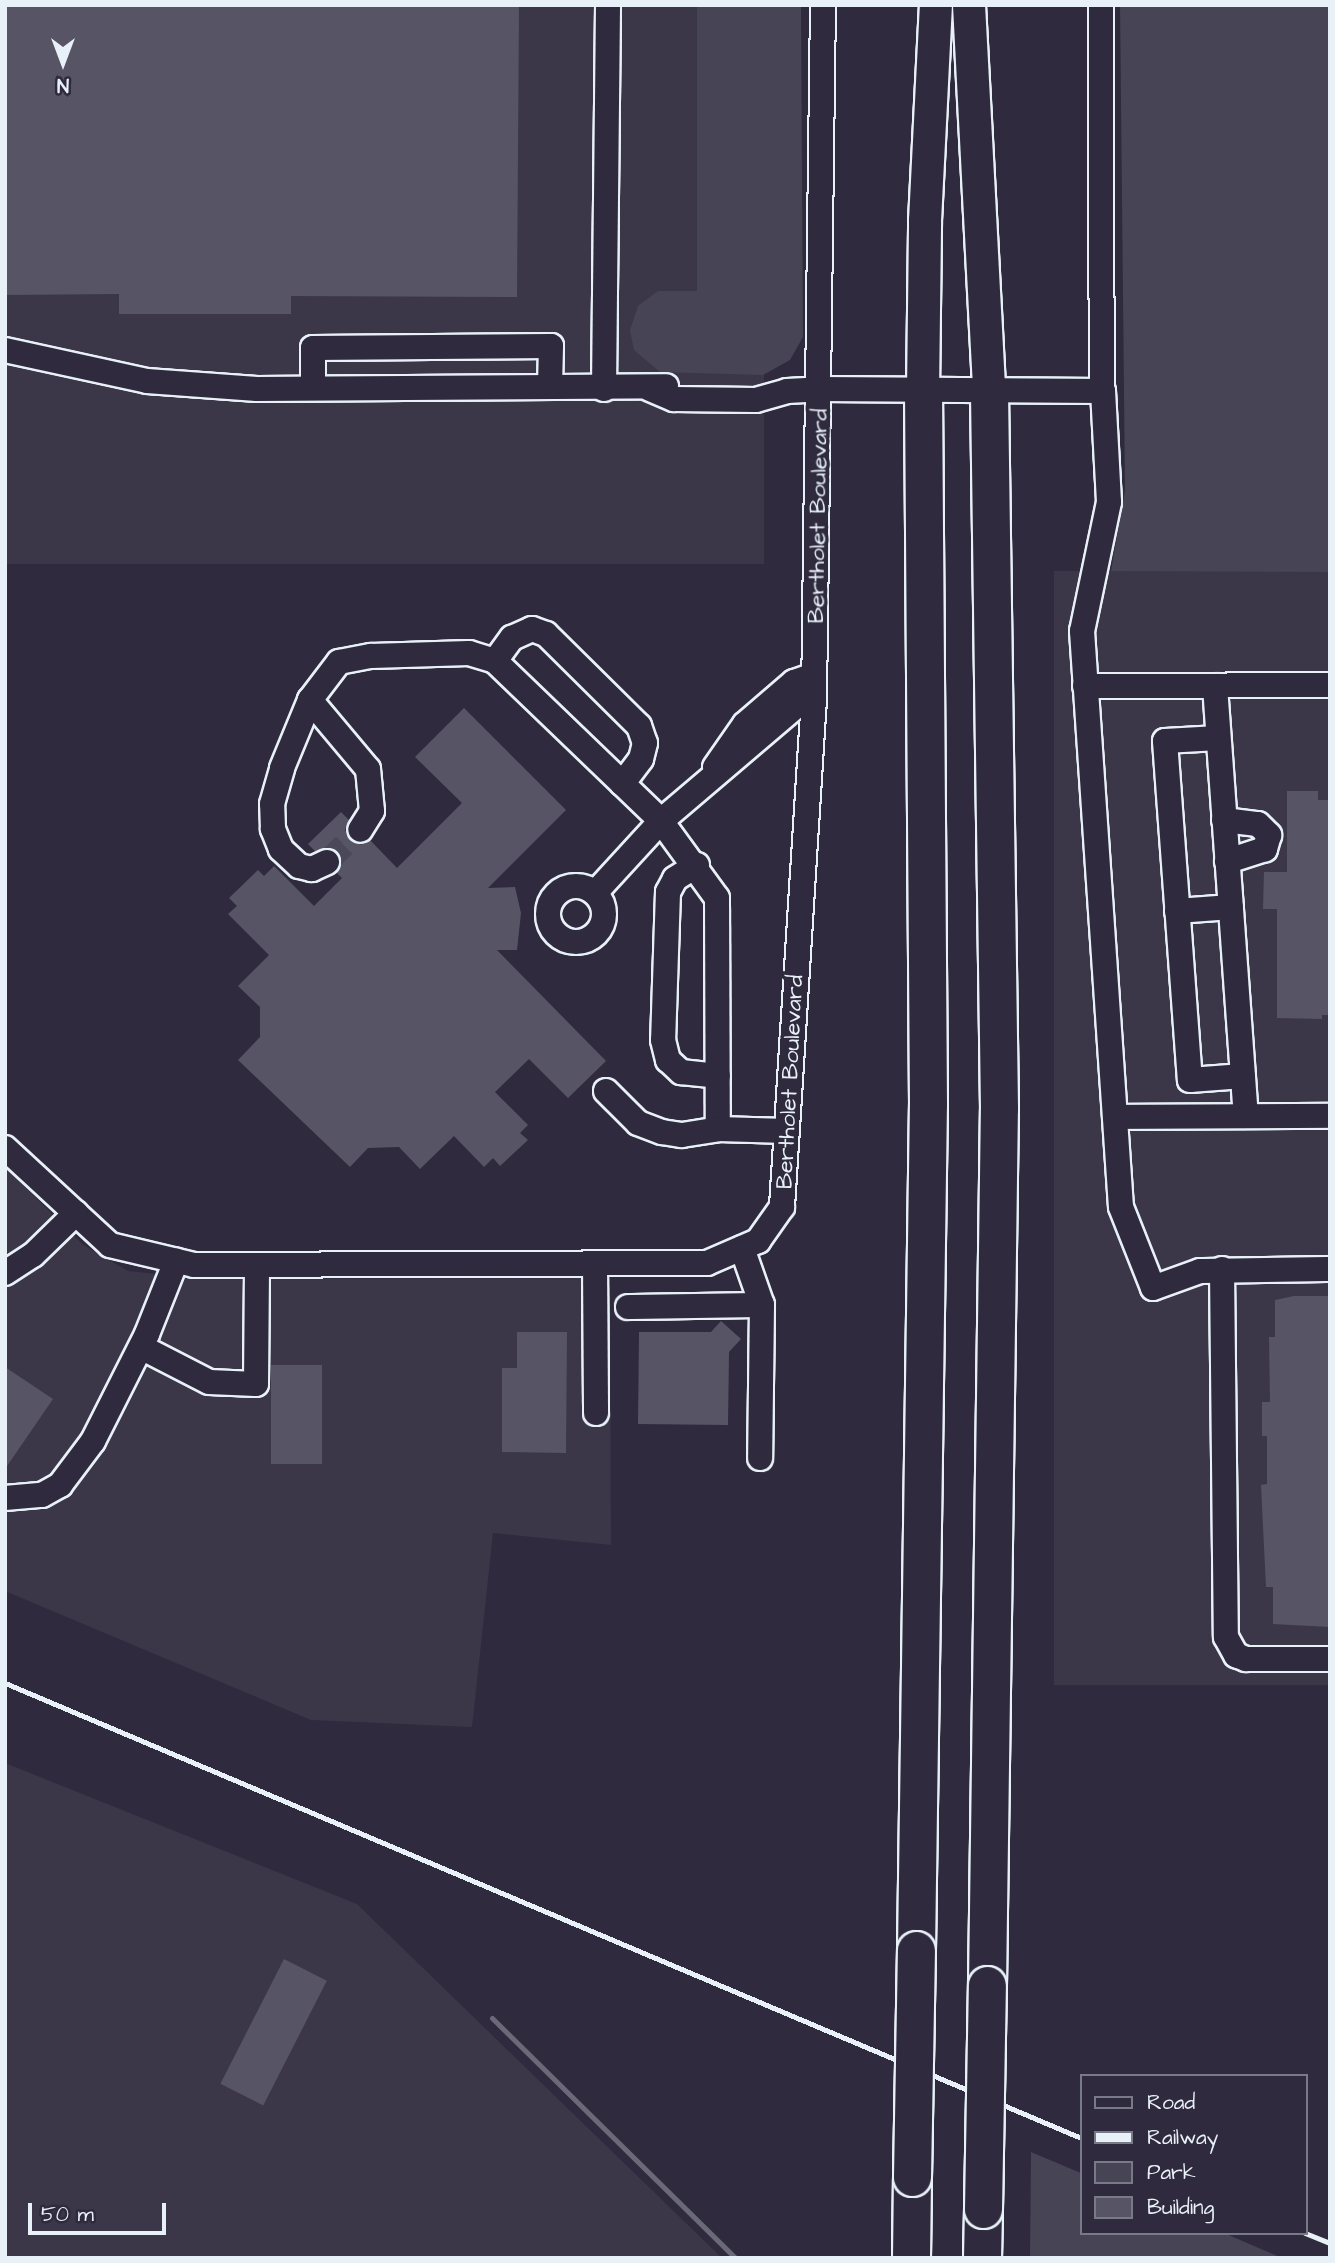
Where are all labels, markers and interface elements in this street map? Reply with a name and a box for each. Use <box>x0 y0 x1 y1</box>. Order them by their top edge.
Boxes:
north arrow <box>28 28 98 98</box>
text: N <box>57 71 69 98</box>
street label: Bertholet Boulevard <box>802 408 834 624</box>
street label: Bertholet Boulevard <box>771 974 809 1190</box>
legend <box>1080 2074 1307 2235</box>
text: Road <box>1147 2088 1195 2117</box>
text: Railway <box>1147 2123 1218 2152</box>
text: Park <box>1147 2158 1196 2187</box>
scale bar <box>32 2190 170 2234</box>
text: Building <box>1147 2193 1214 2222</box>
text: 50 m <box>41 2200 94 2229</box>

